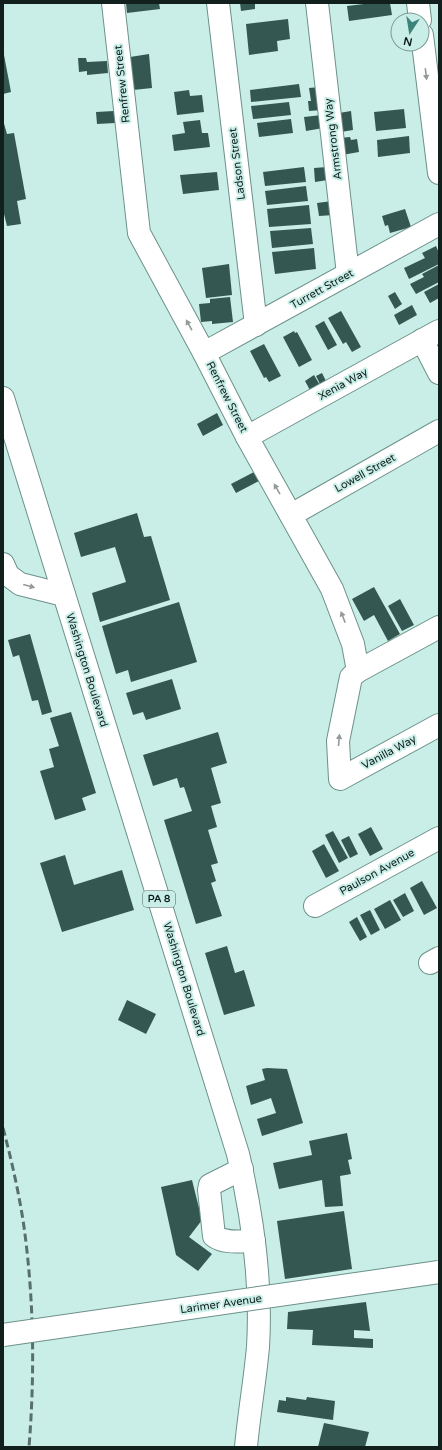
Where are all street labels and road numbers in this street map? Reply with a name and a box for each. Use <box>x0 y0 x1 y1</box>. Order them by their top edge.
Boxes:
street label: Renfrew Street <box>111 45 133 123</box>
street label: Armstrong Way <box>322 98 344 180</box>
street label: Ladson Street <box>226 127 248 201</box>
street label: Turrett Street <box>288 266 356 312</box>
street label: Renfrew Street <box>203 359 251 435</box>
street label: Xenia Way <box>316 365 370 403</box>
street label: Lowell Street <box>332 451 398 495</box>
street label: Washington Boulevard <box>63 611 111 729</box>
street label: Vanilla Way <box>360 732 419 772</box>
street label: Paulson Avenue <box>337 846 417 898</box>
road number: PA 8 <box>143 891 175 907</box>
street label: Washington Boulevard <box>160 920 208 1038</box>
street label: Larimer Avenue <box>179 1292 263 1316</box>

